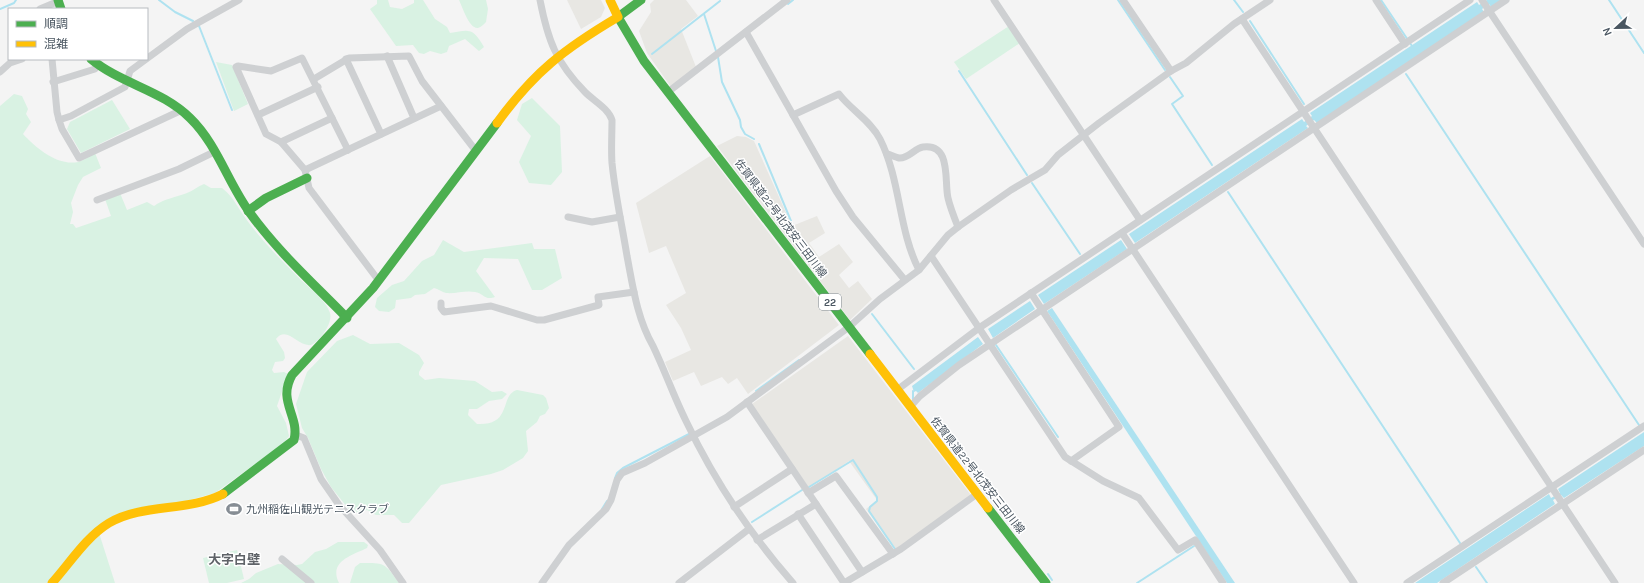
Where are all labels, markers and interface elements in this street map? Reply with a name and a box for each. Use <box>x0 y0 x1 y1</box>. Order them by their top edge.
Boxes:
legend <box>8 8 148 60</box>
north arrow <box>1596 8 1636 48</box>
text: 順調 <box>44 17 68 31</box>
text: N <box>1600 25 1615 38</box>
text: 混雑 <box>44 37 68 51</box>
street label: 佐賀県道22号北茂安三田川線 <box>732 157 829 280</box>
road number: 22 <box>819 294 841 310</box>
street label: 佐賀県道22号北茂安三田川線 <box>928 414 1027 536</box>
sports icon: 九州稲佐山観光テニスクラブ <box>225 500 243 518</box>
place label: 九州稲佐山観光テニスクラブ <box>246 503 389 516</box>
district label: 大字白壁 <box>208 552 260 567</box>

